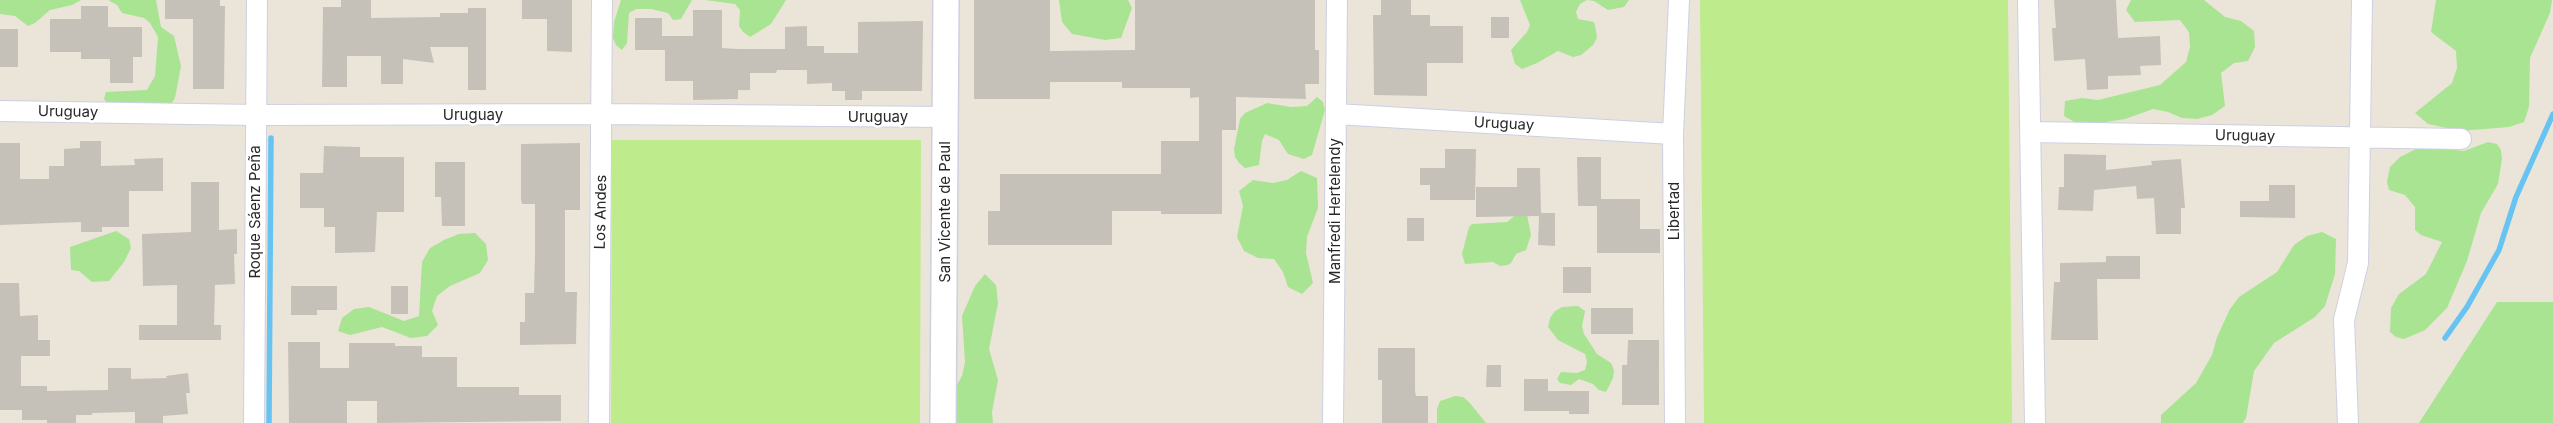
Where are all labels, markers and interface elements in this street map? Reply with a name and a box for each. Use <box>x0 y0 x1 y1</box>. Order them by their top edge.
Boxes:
street label: Uruguay <box>38 102 98 122</box>
street label: Uruguay <box>443 106 503 124</box>
street label: Uruguay <box>848 108 908 126</box>
street label: Uruguay <box>1473 113 1535 135</box>
street label: Uruguay <box>2215 126 2275 146</box>
street label: Manfredi Hertelendy <box>1326 138 1344 284</box>
street label: San Vicente de Paul <box>936 141 954 283</box>
street label: Roque Sáenz Peña <box>246 145 264 279</box>
street label: Los Andes <box>591 175 611 249</box>
street label: Libertad <box>1665 182 1683 240</box>

